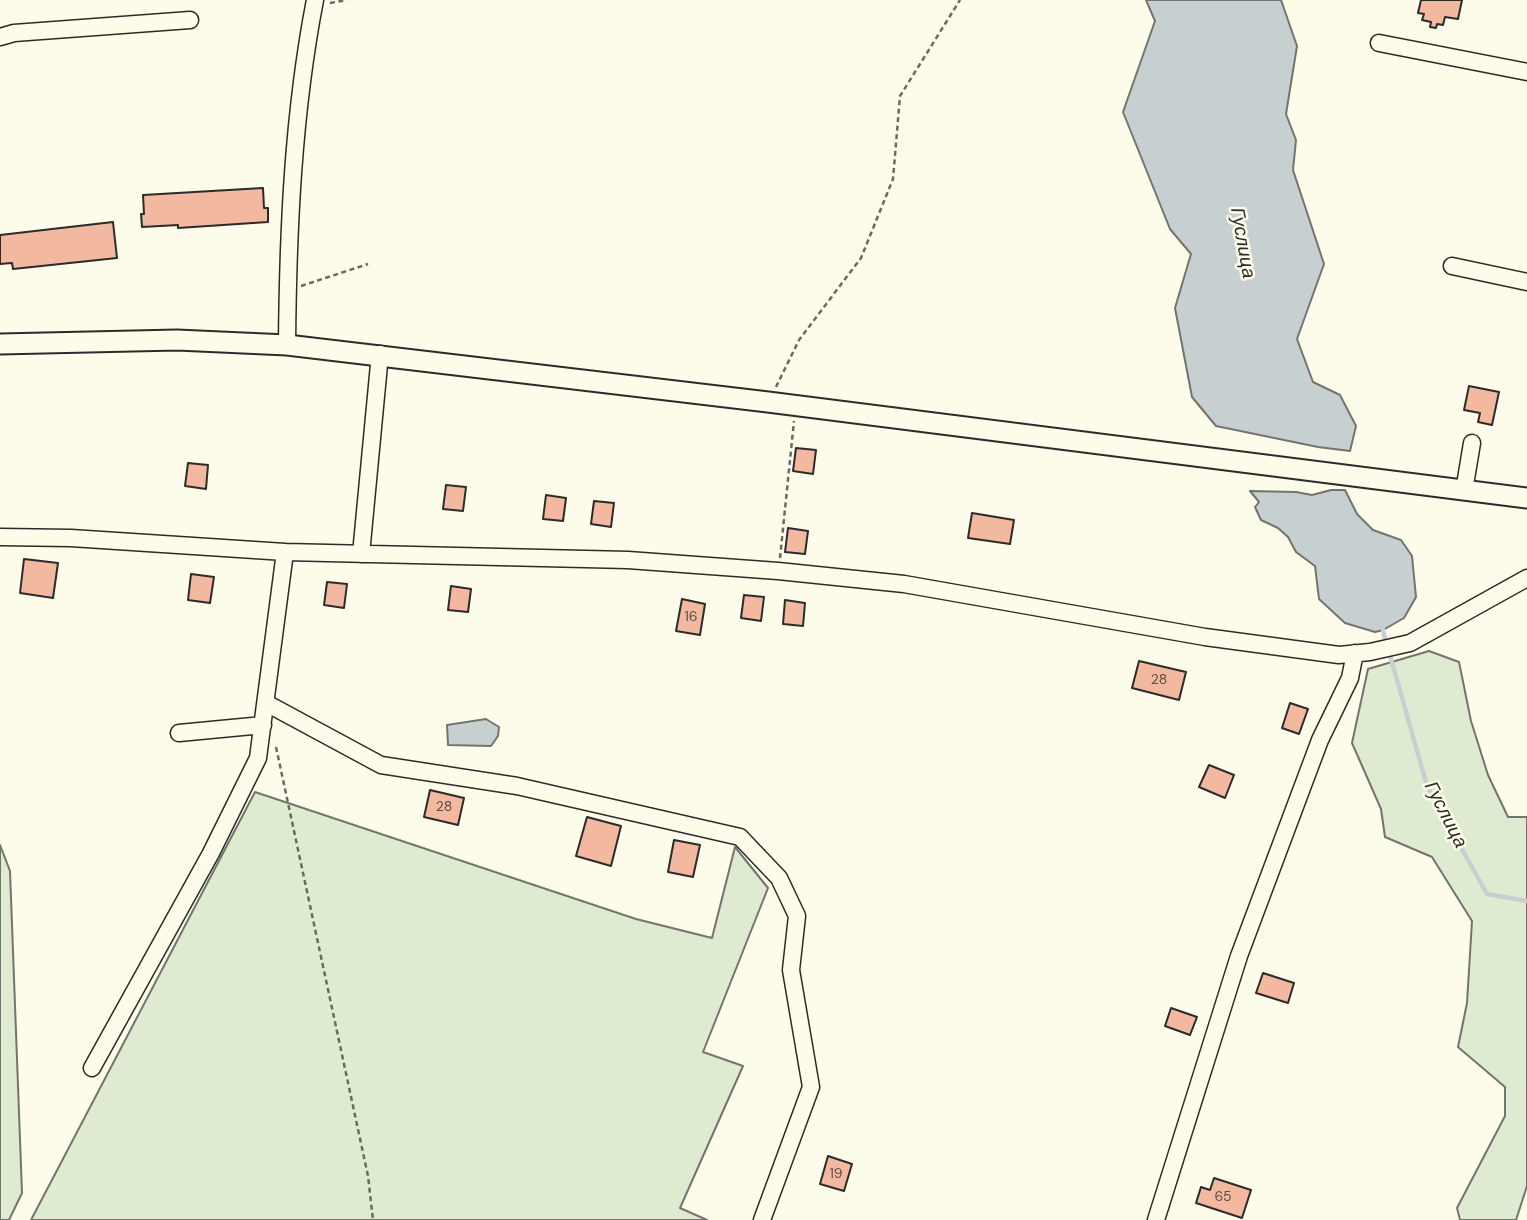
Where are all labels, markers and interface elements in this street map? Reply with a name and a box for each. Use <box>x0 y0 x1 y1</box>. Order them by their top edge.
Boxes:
water label: Гуслица <box>1225 206 1259 280</box>
house number: 16 <box>684 609 698 625</box>
house number: 28 <box>1151 672 1167 688</box>
water label: Гуслица <box>1419 778 1471 852</box>
house number: 28 <box>436 799 452 815</box>
house number: 19 <box>829 1166 843 1182</box>
house number: 65 <box>1214 1189 1232 1205</box>

